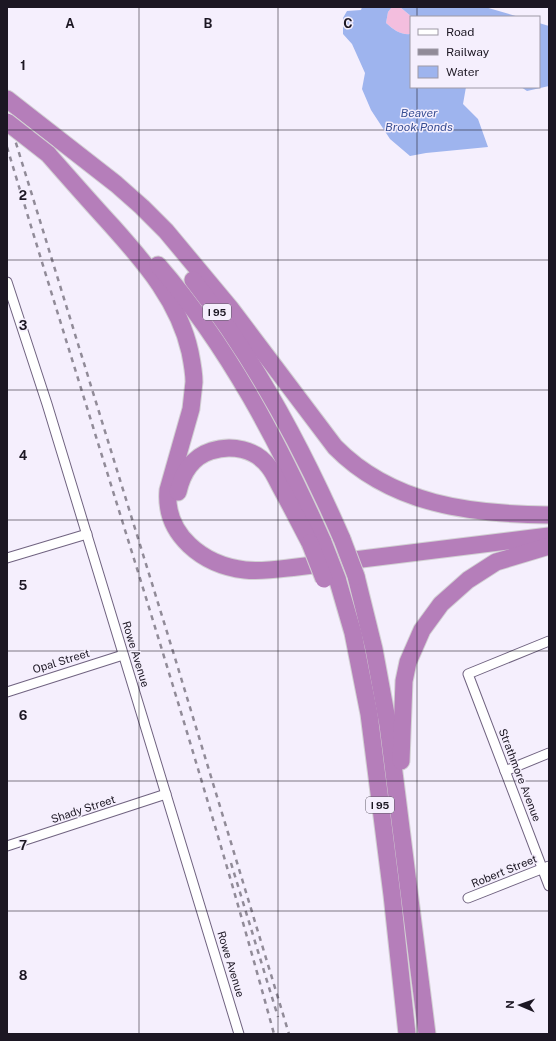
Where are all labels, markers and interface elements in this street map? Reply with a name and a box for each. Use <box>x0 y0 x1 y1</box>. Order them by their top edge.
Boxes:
text: A <box>65 16 75 31</box>
text: B <box>204 16 213 31</box>
text: C <box>343 16 353 31</box>
legend <box>410 16 540 88</box>
text: Road <box>446 25 474 39</box>
text: Railway <box>446 45 490 59</box>
text: 1 <box>20 58 26 73</box>
text: Water <box>446 65 480 79</box>
water label: Beaver Brook Ponds <box>385 106 453 134</box>
text: 2 <box>19 188 27 203</box>
road number: I 95 <box>203 304 231 320</box>
text: 3 <box>19 318 28 333</box>
text: 4 <box>19 448 28 463</box>
text: 5 <box>19 578 28 593</box>
street label: Rowe Avenue <box>120 619 152 689</box>
street label: Opal Street <box>31 647 91 675</box>
text: 6 <box>19 708 28 723</box>
street label: Strathmore Avenue <box>497 727 543 823</box>
street label: Shady Street <box>49 793 117 825</box>
road number: I 95 <box>366 797 394 813</box>
text: 7 <box>19 838 27 853</box>
street label: Robert Street <box>470 852 538 890</box>
street label: Rowe Avenue <box>215 929 247 999</box>
text: 8 <box>19 968 28 983</box>
north arrow <box>500 985 540 1025</box>
text: N <box>504 1000 516 1009</box>

